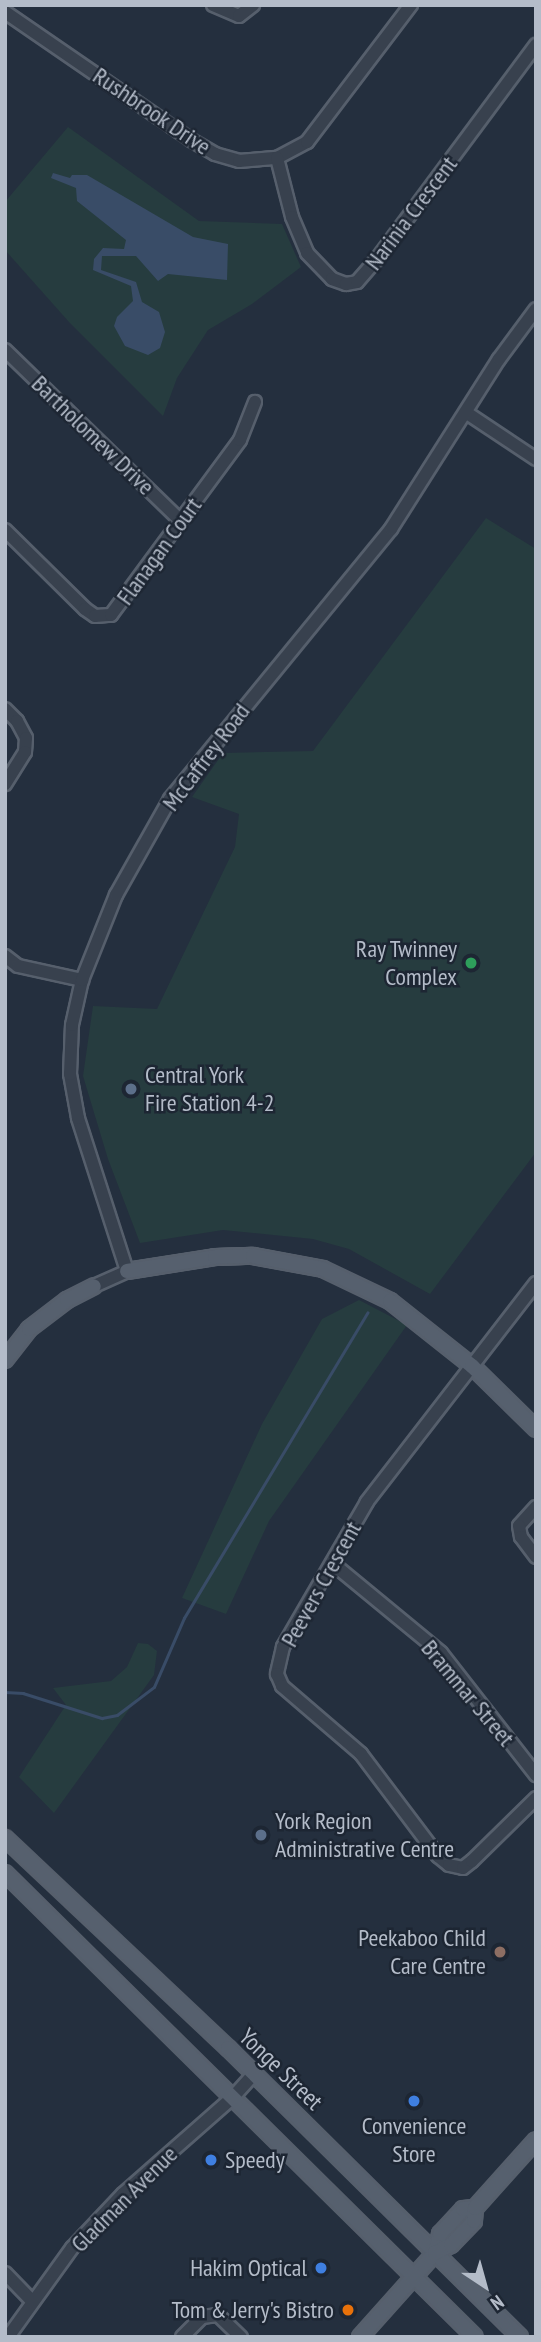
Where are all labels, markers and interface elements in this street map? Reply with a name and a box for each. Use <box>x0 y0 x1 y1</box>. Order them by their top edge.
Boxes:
street label: Rushbrook Drive <box>87 61 217 161</box>
street label: Narinia Crescent <box>359 150 463 276</box>
street label: Bartholomew Drive <box>26 369 160 501</box>
street label: Flanagan Court <box>110 492 208 610</box>
street label: McCaffrey Road <box>156 697 256 817</box>
place label: Ray Twinney Complex <box>355 935 457 991</box>
marker: Ray Twinney Complex <box>463 955 479 971</box>
place label: Central York Fire Station 4-2 <box>145 1061 275 1117</box>
marker: Central York Fire Station 4-2 <box>123 1081 139 1097</box>
street label: Peevers Crescent <box>275 1516 367 1652</box>
street label: Brammar Street <box>415 1634 521 1752</box>
place label: York Region Administrative Centre <box>275 1807 454 1863</box>
marker: York Region Administrative Centre <box>253 1827 269 1843</box>
place label: Peekaboo Child Care Centre <box>358 1924 486 1980</box>
marker: Peekaboo Child Care Centre <box>492 1944 508 1960</box>
street label: Yonge Street <box>233 2022 329 2116</box>
marker: Convenience Store <box>406 2093 422 2109</box>
place label: Convenience Store <box>362 2112 466 2168</box>
street label: Gladman Avenue <box>65 2140 183 2258</box>
place label: Speedy <box>225 2146 285 2174</box>
marker: Speedy <box>203 2152 219 2168</box>
north arrow <box>450 2251 520 2321</box>
place label: Hakim Optical <box>190 2254 307 2282</box>
marker: Hakim Optical <box>313 2260 329 2276</box>
text: N <box>486 2290 509 2316</box>
place label: Tom & Jerry's Bistro <box>171 2296 334 2324</box>
marker: Tom & Jerry's Bistro <box>340 2302 356 2318</box>

